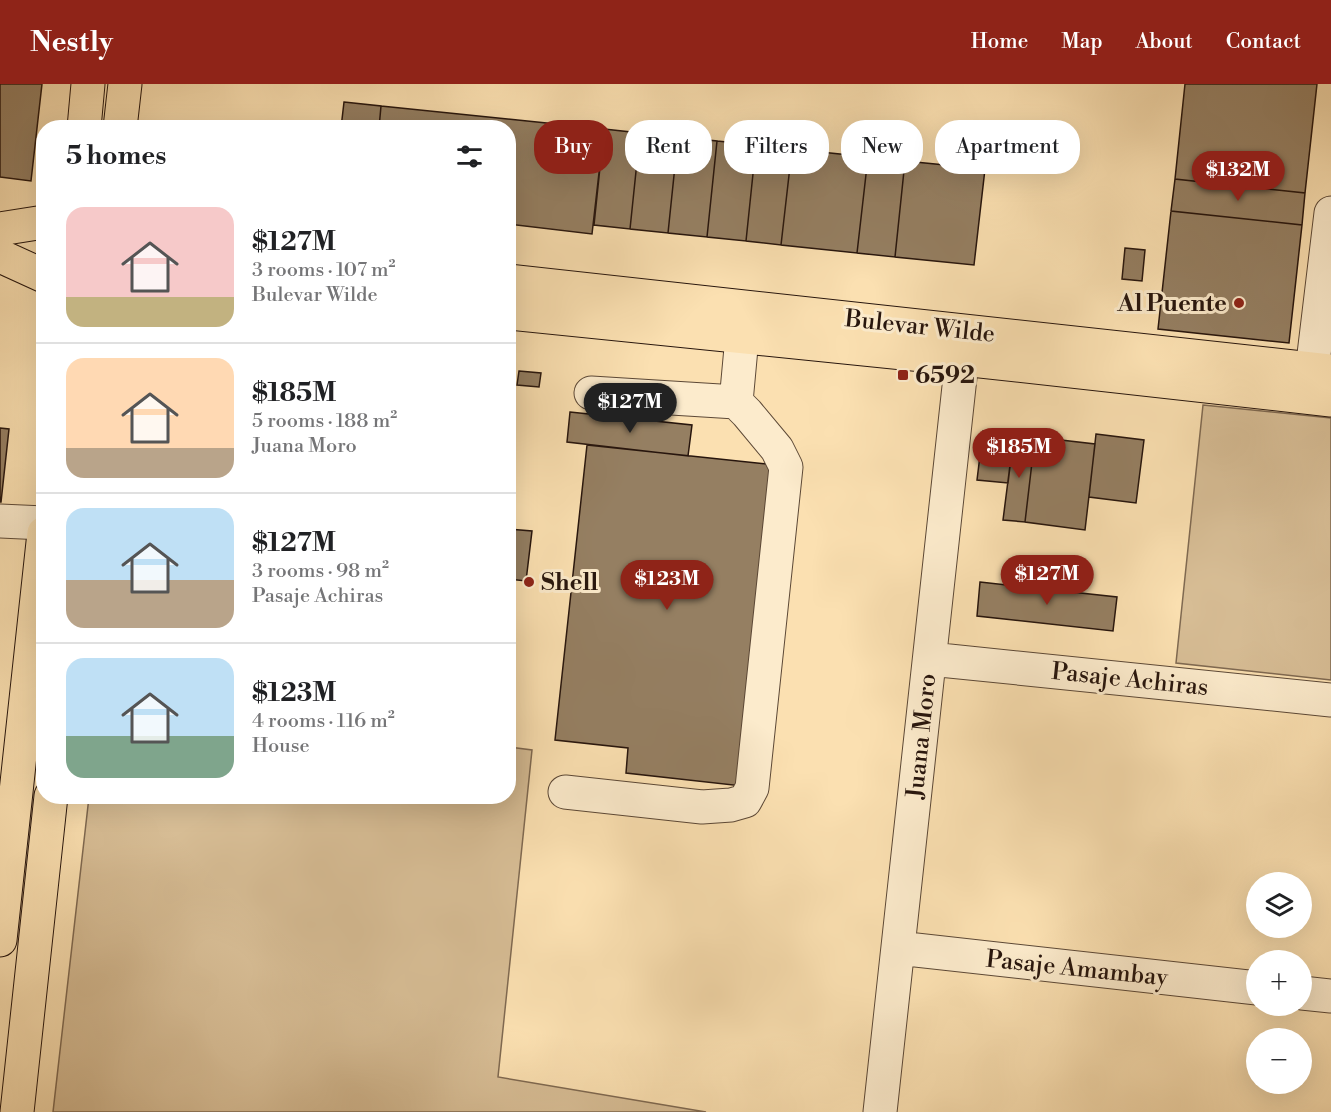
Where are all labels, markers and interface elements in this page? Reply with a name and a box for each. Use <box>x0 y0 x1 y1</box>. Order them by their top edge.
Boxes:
text: Nestly <box>30 25 113 60</box>
text: Home <box>971 29 1028 55</box>
text: Map <box>1061 29 1103 55</box>
text: About <box>1136 29 1193 55</box>
text: Contact <box>1226 29 1301 55</box>
chip: Buy <box>534 120 613 174</box>
chip: Rent <box>625 120 712 174</box>
chip: Filters <box>724 120 829 174</box>
chip: New <box>841 120 923 174</box>
chip: Apartment <box>935 120 1080 174</box>
text: 5 homes <box>66 140 166 172</box>
icon: filters <box>453 140 486 173</box>
pin: $132M <box>1196 151 1280 202</box>
text: $132M <box>1206 158 1270 183</box>
text: $127M <box>252 226 336 258</box>
icon: home <box>114 231 186 303</box>
text: 3 rooms · 107 m² <box>252 258 396 283</box>
text: Bulevar Wilde <box>252 283 378 308</box>
place label: Al Puente <box>1116 289 1227 319</box>
marker: Al Puente <box>1232 296 1246 310</box>
street label: Bulevar Wilde <box>842 304 996 350</box>
place label: 6592 <box>915 361 975 391</box>
marker: 6592 <box>896 368 910 382</box>
text: $185M <box>252 377 336 409</box>
icon: home <box>114 382 186 454</box>
pin: $127M <box>588 383 672 434</box>
text: $127M <box>598 390 662 415</box>
text: 5 rooms · 188 m² <box>252 409 397 434</box>
pin: $185M <box>977 428 1061 479</box>
text: Juana Moro <box>252 434 357 459</box>
text: $185M <box>987 435 1051 460</box>
text: $127M <box>252 527 336 559</box>
icon: home <box>114 532 186 604</box>
pin: $127M <box>1005 555 1089 606</box>
text: 3 rooms · 98 m² <box>252 559 389 584</box>
pin: $123M <box>625 560 709 611</box>
text: $127M <box>1015 562 1079 587</box>
text: $123M <box>635 567 699 592</box>
place label: Shell <box>541 568 598 598</box>
marker: Shell <box>522 575 536 589</box>
text: Pasaje Achiras <box>252 584 383 609</box>
street label: Pasaje Achiras <box>1050 657 1210 703</box>
street label: Juana Moro <box>900 672 943 801</box>
text: $123M <box>252 677 336 709</box>
icon: home <box>114 682 186 754</box>
text: 4 rooms · 116 m² <box>252 709 395 734</box>
text: House <box>252 734 310 759</box>
map controls <box>1246 872 1312 1094</box>
button: layers <box>1246 872 1312 938</box>
street label: Pasaje Amambay <box>984 945 1170 993</box>
button: + <box>1246 950 1312 1016</box>
button: − <box>1246 1028 1312 1094</box>

